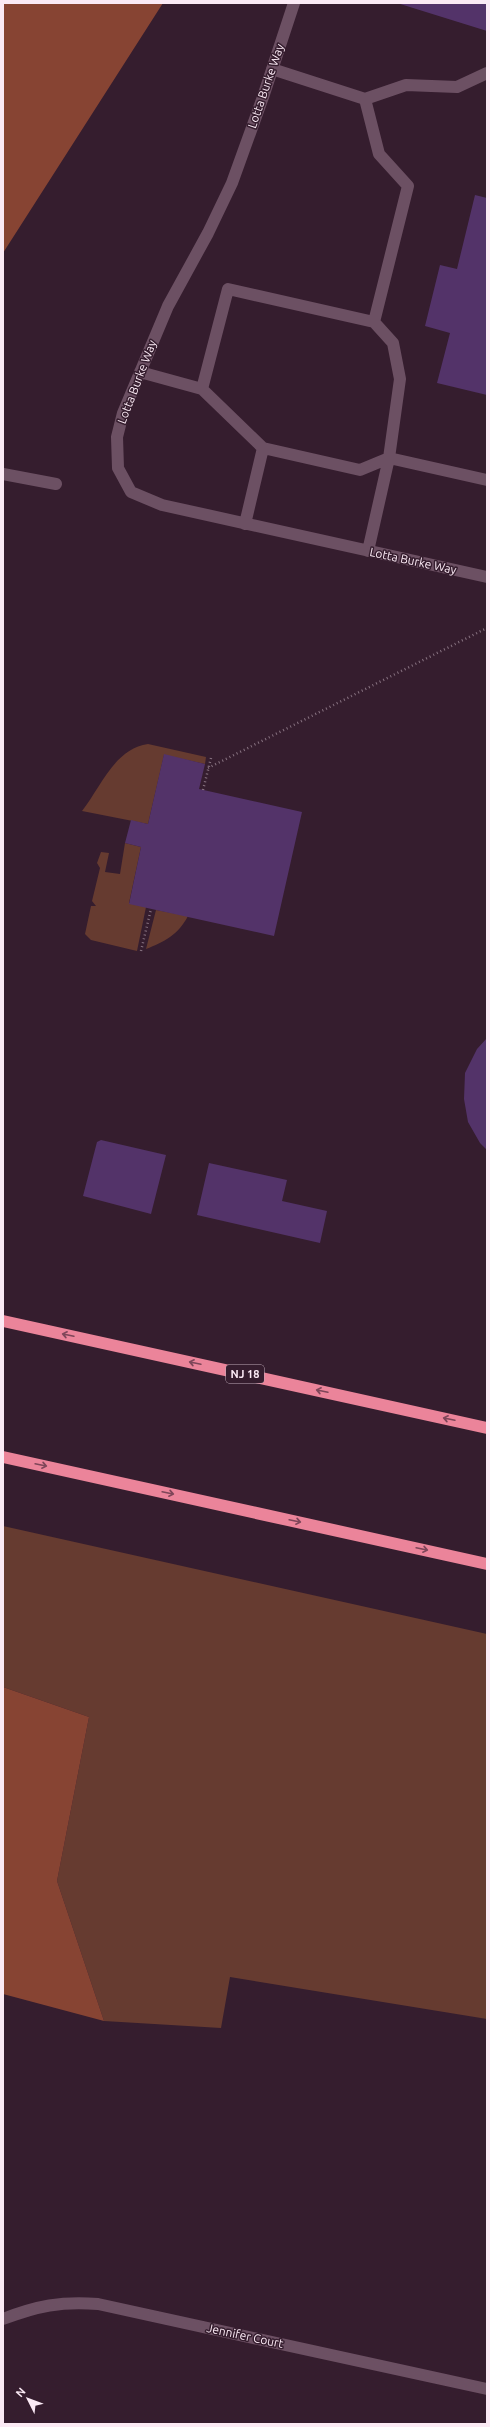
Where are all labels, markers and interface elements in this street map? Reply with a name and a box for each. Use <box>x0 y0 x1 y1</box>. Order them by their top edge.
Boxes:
street label: Lotta Burke Way <box>245 42 286 130</box>
street label: Lotta Burke Way <box>115 338 159 425</box>
street label: Lotta Burke Way <box>368 545 458 576</box>
one-way arrow <box>62 1331 75 1338</box>
one-way arrow <box>189 1359 202 1367</box>
road number: NJ 18 <box>226 1365 264 1383</box>
one-way arrow <box>316 1387 329 1395</box>
one-way arrow <box>443 1415 456 1423</box>
one-way arrow <box>34 1462 47 1470</box>
one-way arrow <box>161 1490 174 1498</box>
one-way arrow <box>288 1518 301 1526</box>
one-way arrow <box>415 1546 428 1554</box>
street label: Jennifer Court <box>206 2321 285 2350</box>
north arrow <box>8 2379 48 2419</box>
text: N <box>13 2385 28 2399</box>

